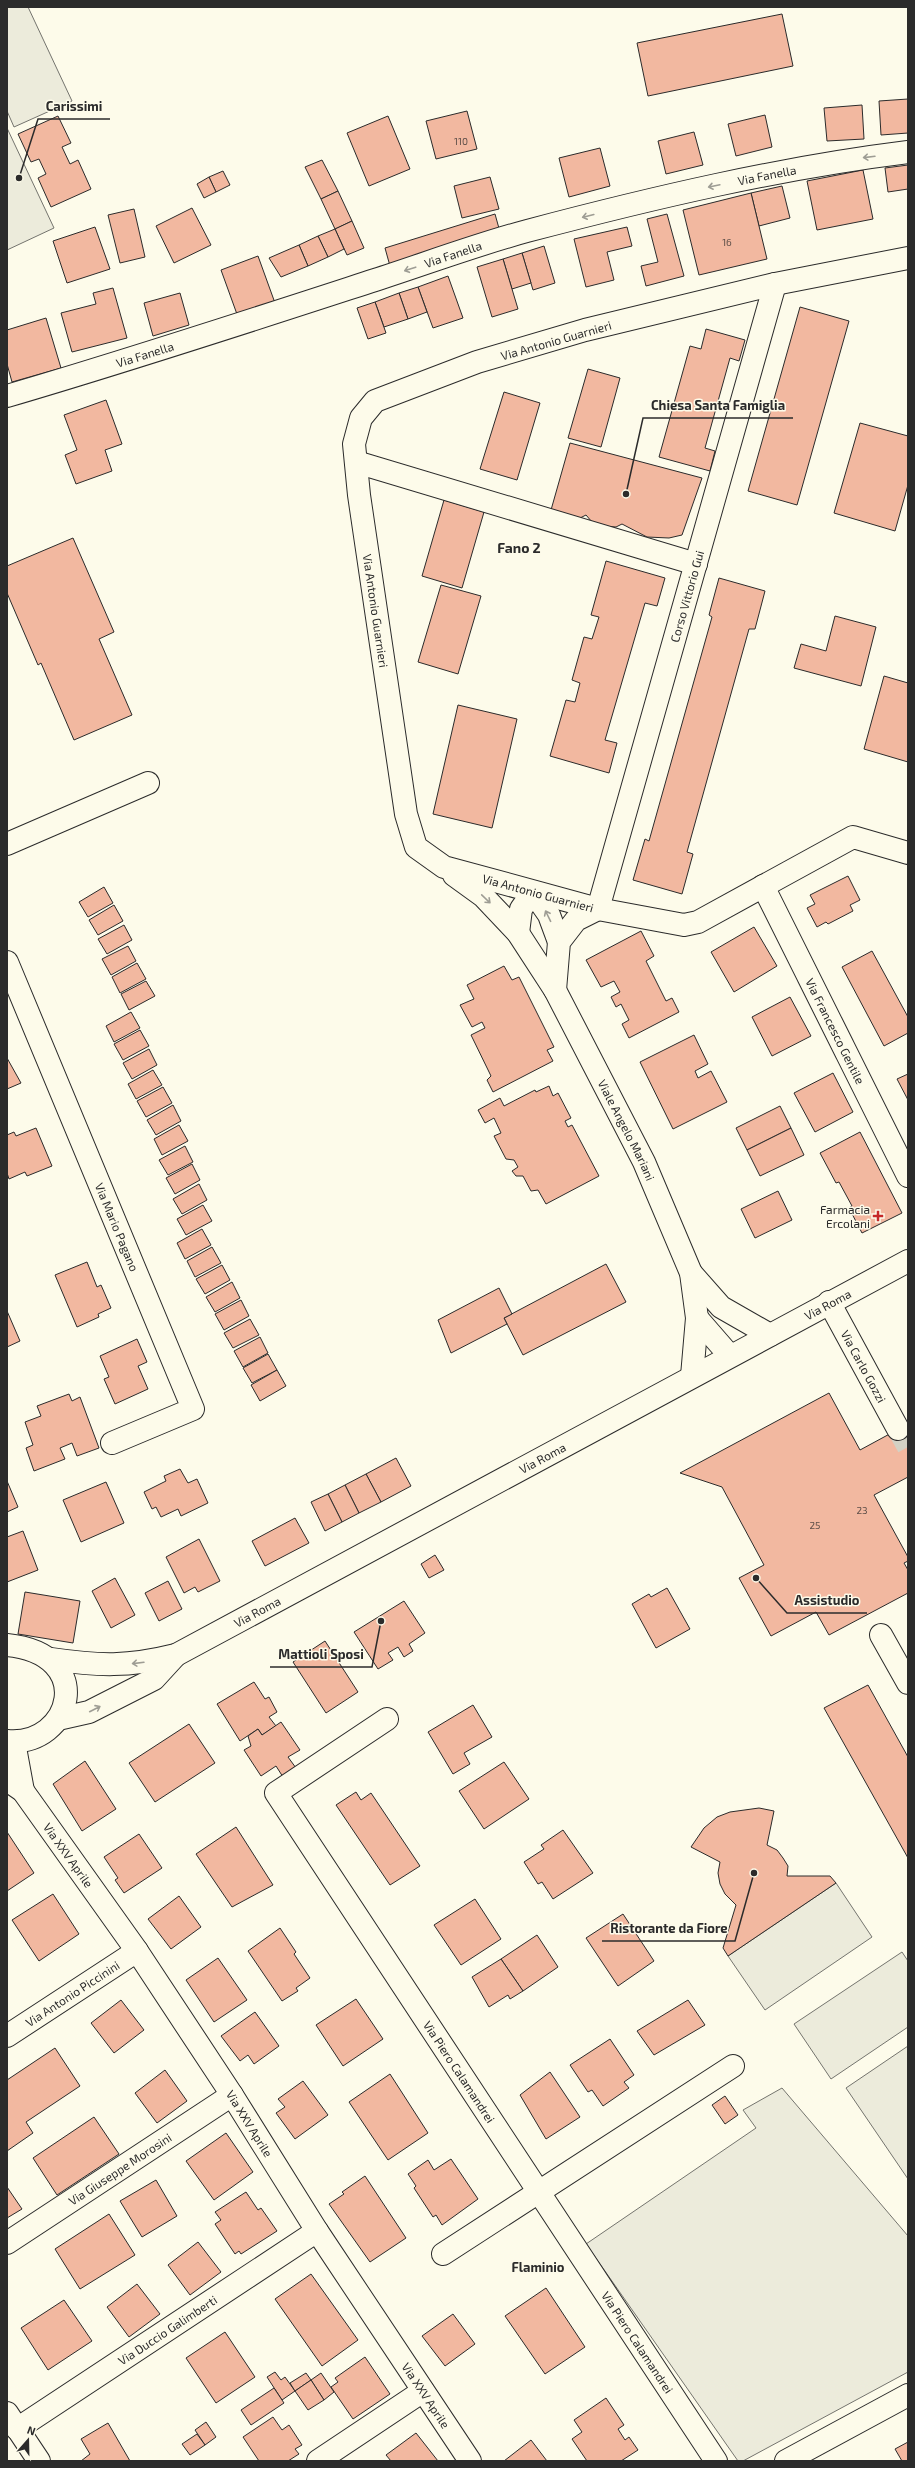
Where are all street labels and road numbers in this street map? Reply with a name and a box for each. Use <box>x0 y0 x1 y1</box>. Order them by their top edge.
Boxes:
street label: Via Fanella <box>736 162 797 187</box>
street label: Via Fanella <box>422 238 483 270</box>
street label: Via Antonio Guarnieri <box>499 317 613 363</box>
street label: Via Fanella <box>114 338 175 370</box>
street label: Corso Vittorio Gui <box>667 549 706 644</box>
street label: Via Antonio Guarnieri <box>361 553 391 668</box>
street label: Via Antonio Guarnieri <box>481 871 595 915</box>
street label: Via Francesco Gentile <box>803 976 868 1086</box>
street label: Viale Angelo Mariani <box>595 1077 658 1183</box>
street label: Via Mario Pagano <box>93 1181 142 1274</box>
street label: Via Roma <box>802 1286 853 1323</box>
street label: Via Carlo Gozzi <box>838 1327 889 1405</box>
street label: Via Roma <box>517 1440 568 1476</box>
street label: Via Roma <box>231 1593 283 1630</box>
street label: Via XXV Aprile <box>41 1820 96 1890</box>
street label: Via Antonio Piccinini <box>23 1958 122 2029</box>
street label: Via Piero Calamandrei <box>421 2018 498 2125</box>
street label: Via XXV Aprile <box>224 2088 276 2159</box>
street label: Via Giuseppe Morosini <box>66 2130 174 2208</box>
street label: Via Piero Calamandrei <box>599 2289 676 2396</box>
street label: Via Duccio Galimberti <box>115 2292 219 2367</box>
street label: Via XXV Aprile <box>399 2360 453 2431</box>

